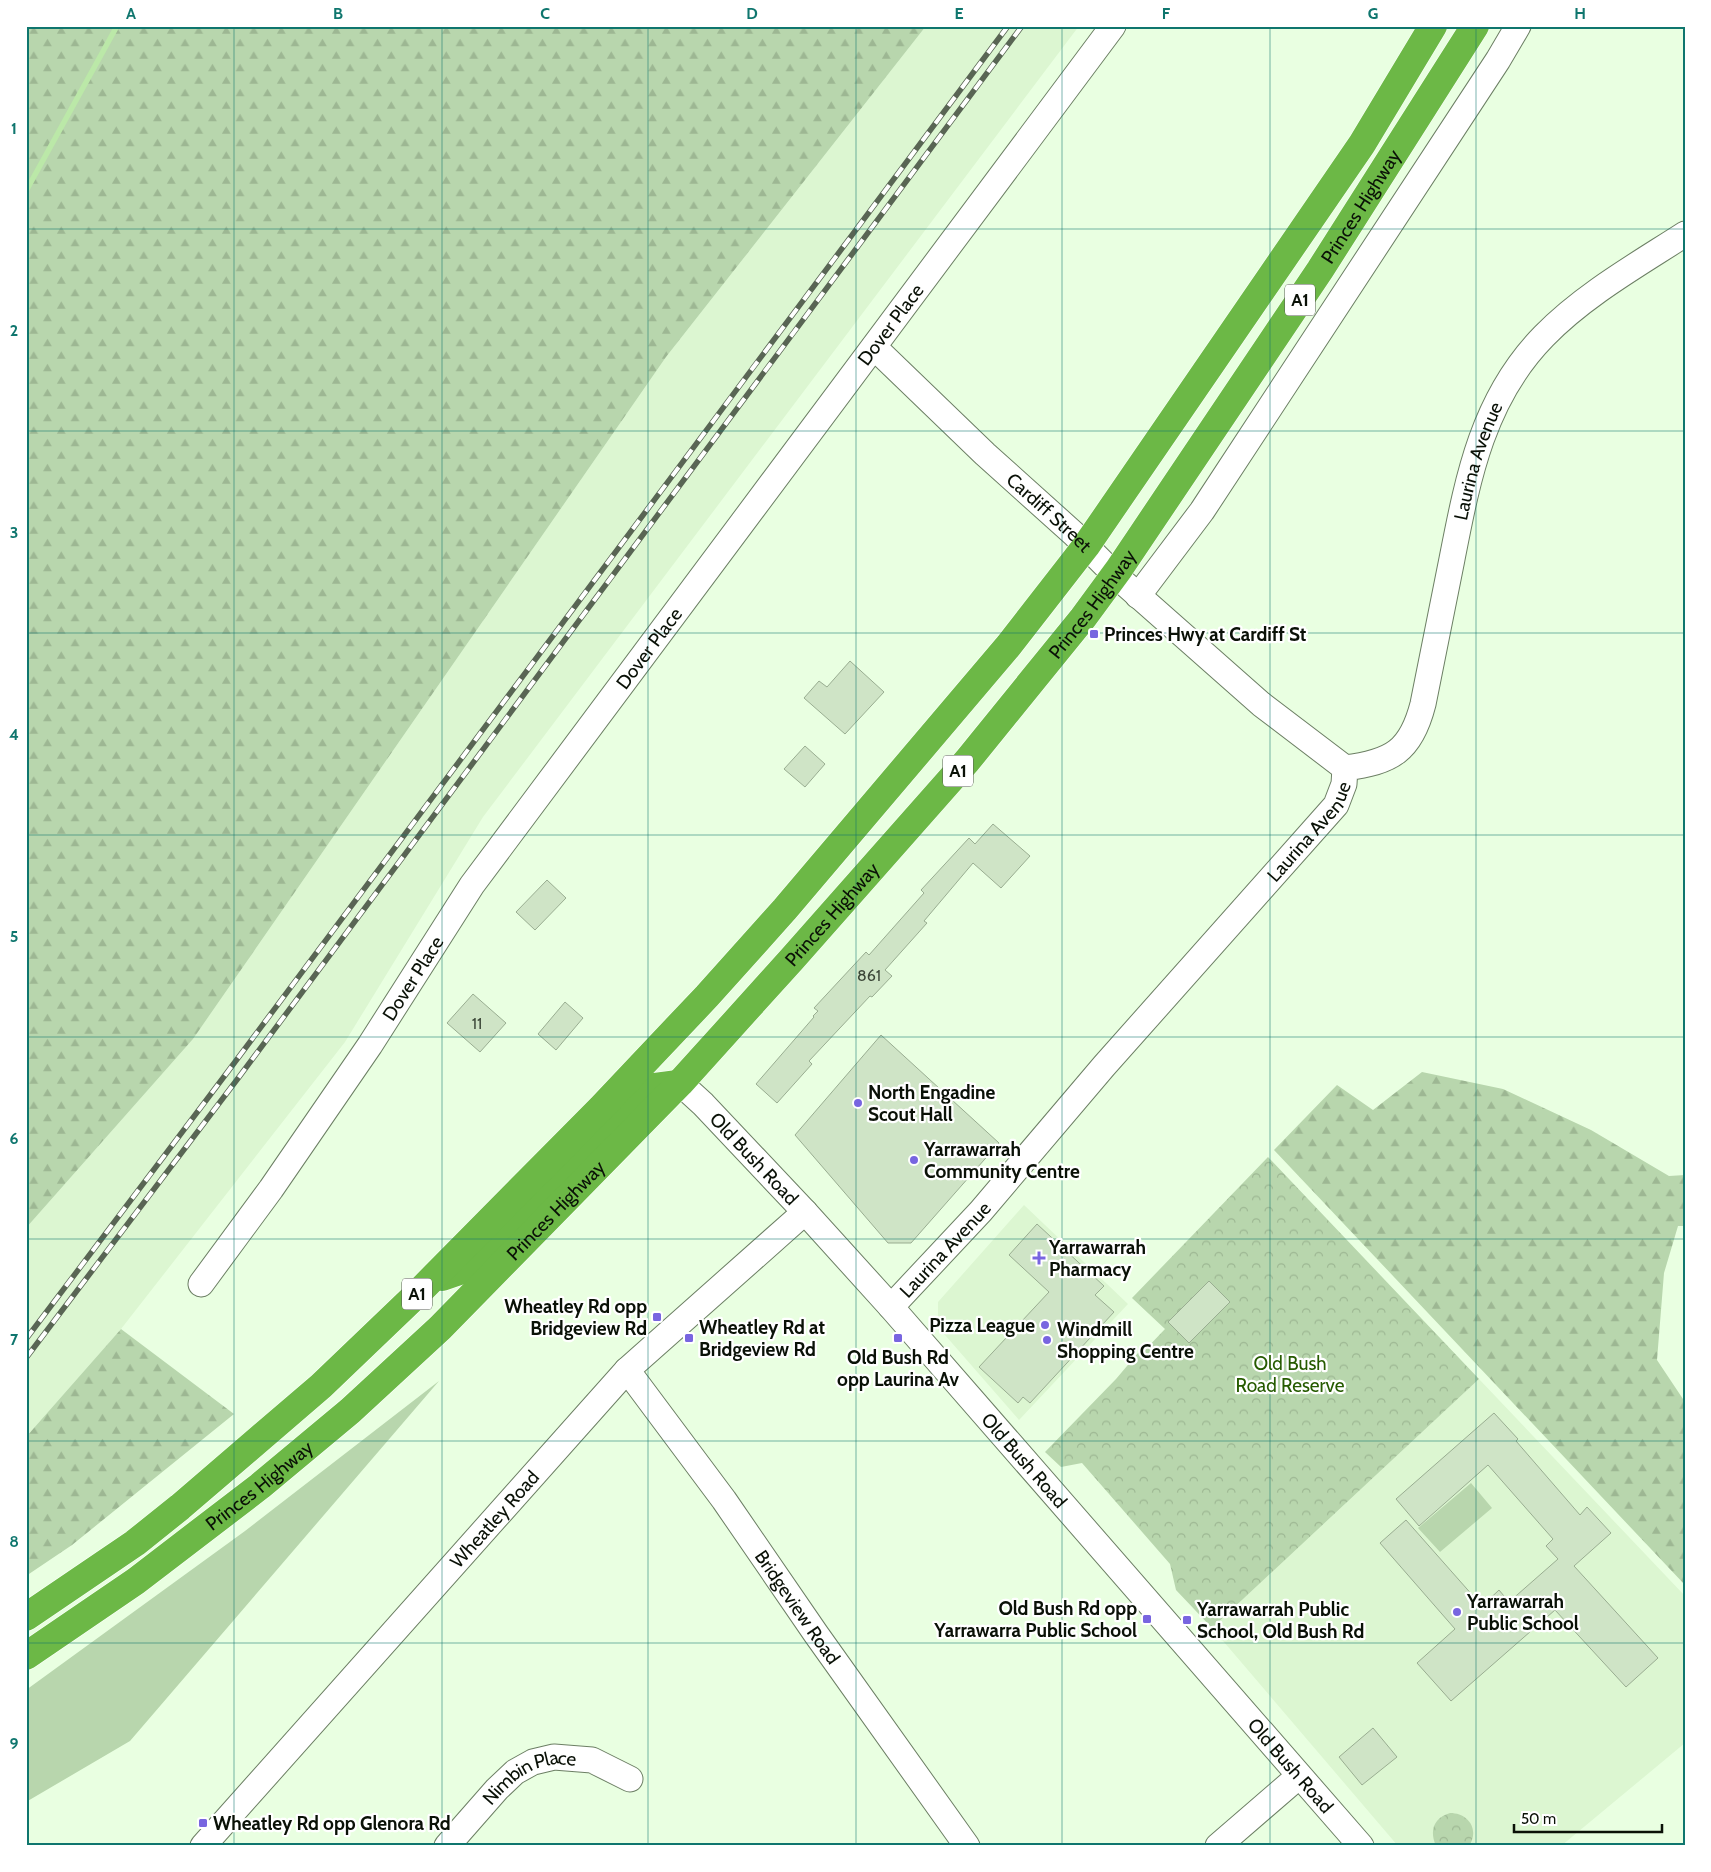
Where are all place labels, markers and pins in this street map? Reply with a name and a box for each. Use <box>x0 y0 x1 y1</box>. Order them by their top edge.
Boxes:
place label: Princes Hwy at Cardiff St <box>1104 623 1307 646</box>
marker: Princes Hwy at Cardiff St <box>1088 628 1100 640</box>
place label: North Engadine Scout Hall <box>868 1081 996 1126</box>
marker: North Engadine Scout Hall <box>852 1097 864 1109</box>
place label: Yarrawarrah Community Centre <box>923 1138 1080 1183</box>
marker: Yarrawarrah Community Centre <box>908 1154 920 1166</box>
place label: Yarrawarrah Pharmacy <box>1048 1236 1146 1281</box>
marker: Yarrawarrah Pharmacy <box>1033 1252 1045 1264</box>
place label: Wheatley Rd opp Bridgeview Rd <box>504 1295 647 1340</box>
marker: Wheatley Rd opp Bridgeview Rd <box>651 1311 663 1323</box>
place label: Pizza League <box>929 1314 1035 1337</box>
place label: Wheatley Rd at Bridgeview Rd <box>699 1316 825 1361</box>
place label: Windmill Shopping Centre <box>1057 1318 1194 1363</box>
marker: Pizza League <box>1039 1319 1051 1331</box>
marker: Wheatley Rd at Bridgeview Rd <box>683 1332 695 1344</box>
marker: Old Bush Rd opp Laurina Av <box>892 1332 904 1344</box>
marker: Windmill Shopping Centre <box>1041 1334 1053 1346</box>
place label: Old Bush Rd opp Laurina Av <box>837 1346 960 1391</box>
place label: Yarrawarrah Public School <box>1466 1590 1579 1635</box>
place label: Old Bush Rd opp Yarrawarra Public School <box>933 1597 1137 1642</box>
place label: Yarrawarrah Public School, Old Bush Rd <box>1196 1598 1364 1643</box>
marker: Yarrawarrah Public School <box>1451 1606 1463 1618</box>
marker: Old Bush Rd opp Yarrawarra Public School <box>1141 1613 1153 1625</box>
marker: Yarrawarrah Public School, Old Bush Rd <box>1181 1614 1193 1626</box>
place label: Wheatley Rd opp Glenora Rd <box>213 1812 451 1835</box>
marker: Wheatley Rd opp Glenora Rd <box>197 1817 209 1829</box>

